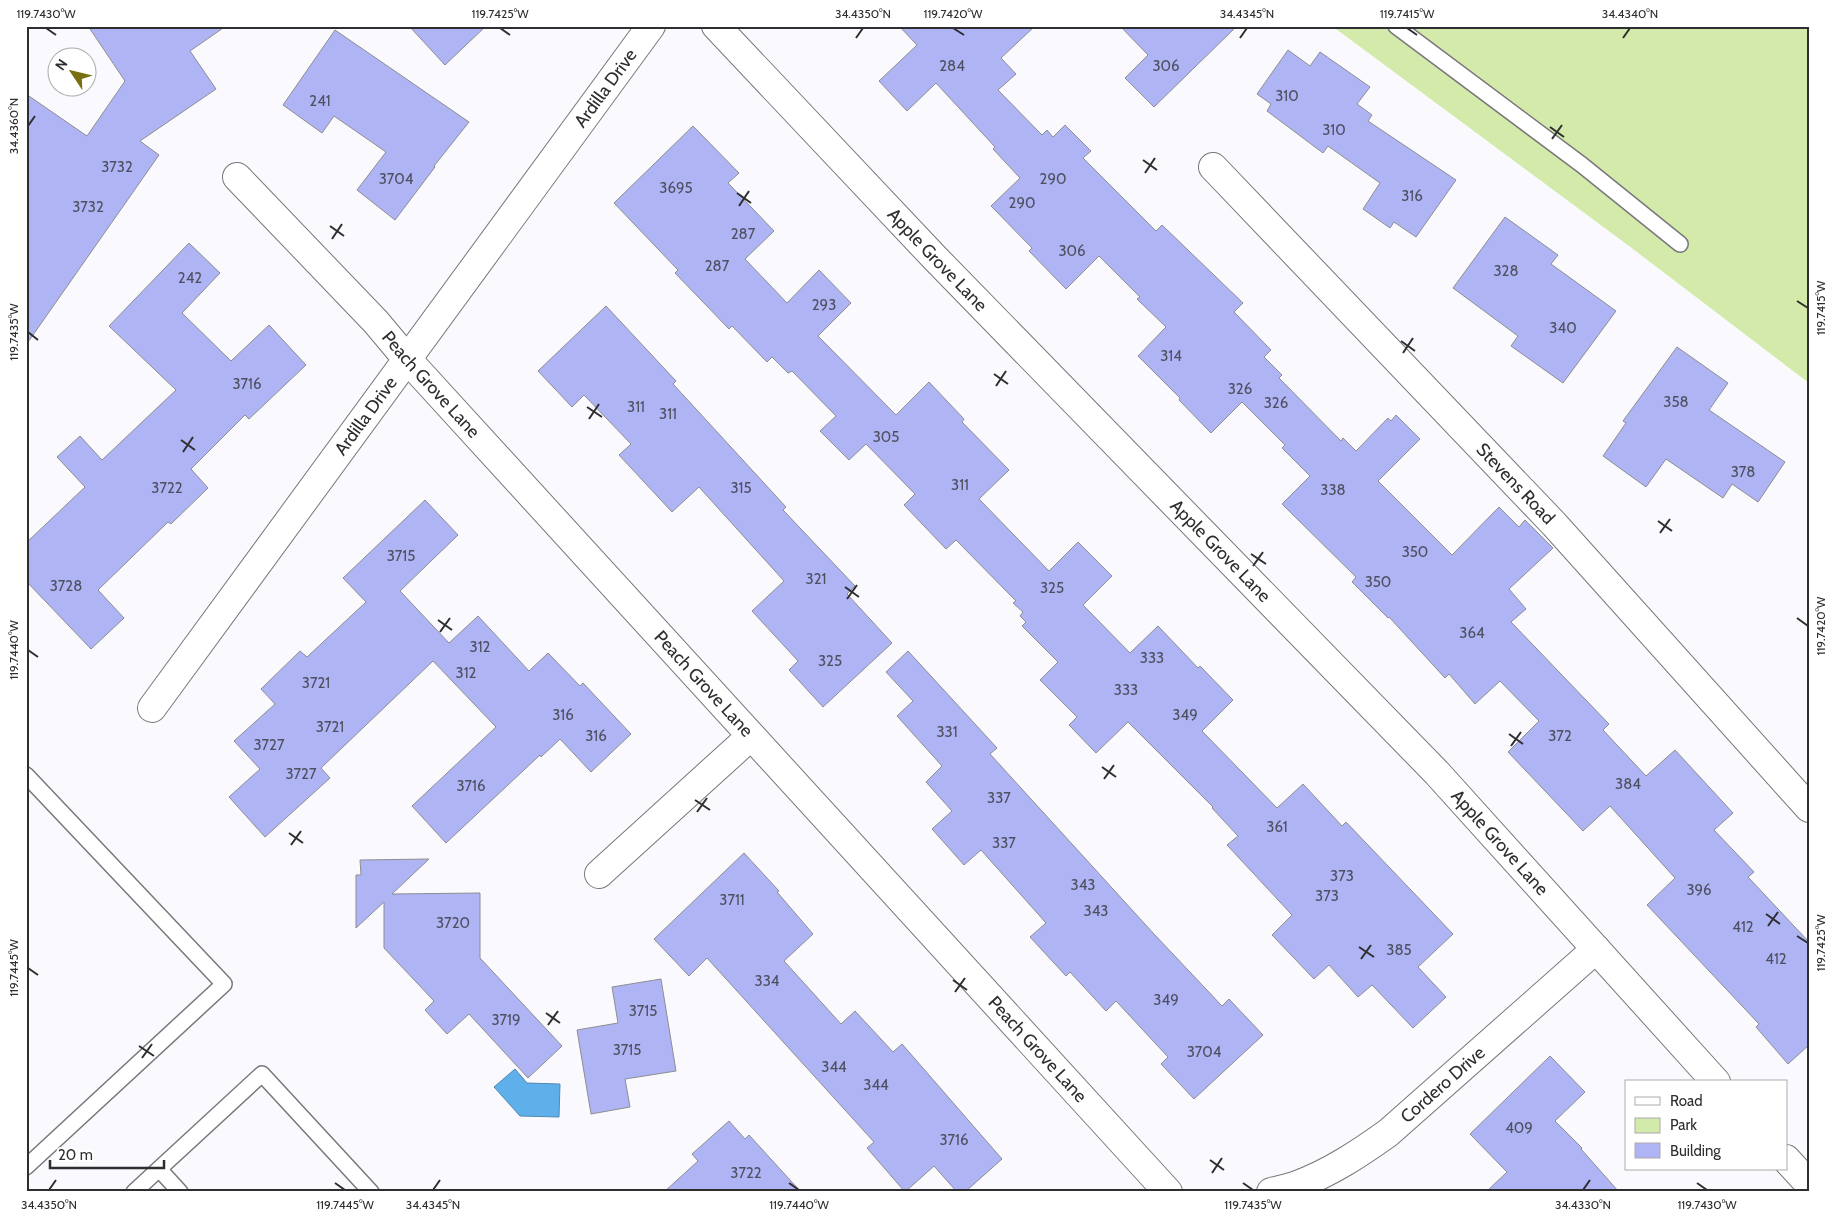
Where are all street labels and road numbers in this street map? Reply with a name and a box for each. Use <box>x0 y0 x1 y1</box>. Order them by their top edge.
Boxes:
street label: Ardilla Drive <box>569 45 642 132</box>
street label: Apple Grove Lane <box>883 204 992 316</box>
street label: Peach Grove Lane <box>377 327 485 442</box>
street label: Ardilla Drive <box>330 372 402 459</box>
street label: Stevens Road <box>1472 439 1559 529</box>
street label: Apple Grove Lane <box>1166 495 1275 607</box>
street label: Peach Grove Lane <box>650 626 758 741</box>
street label: Apple Grove Lane <box>1447 785 1553 900</box>
street label: Peach Grove Lane <box>984 992 1092 1107</box>
street label: Cordero Drive <box>1396 1042 1489 1128</box>

